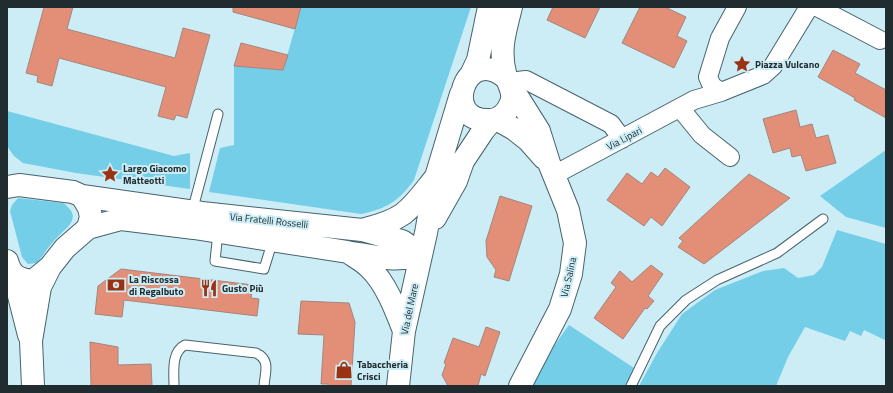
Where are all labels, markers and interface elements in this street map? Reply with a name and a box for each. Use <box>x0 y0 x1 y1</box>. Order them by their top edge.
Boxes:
place icon: Piazza Vulcano <box>732 54 752 74</box>
place label: Piazza Vulcano <box>755 57 819 72</box>
street label: Via Lipari <box>604 123 645 154</box>
place label: Largo Giacomo Matteotti <box>123 161 187 188</box>
place icon: Largo Giacomo Matteotti <box>100 164 120 184</box>
street label: Via Fratelli Rosselli <box>229 209 309 232</box>
street label: Via Salina <box>557 256 580 299</box>
place label: La Riscossa di Regalbuto <box>129 272 184 299</box>
bank icon: La Riscossa di Regalbuto <box>106 275 126 295</box>
restaurant icon: Gusto Più <box>199 278 219 298</box>
place label: Gusto Più <box>222 281 264 296</box>
street label: Via del Mare <box>397 282 422 336</box>
place label: Tabaccheria Crisci <box>357 357 408 384</box>
shop icon: Tabaccheria Crisci <box>334 360 354 380</box>

